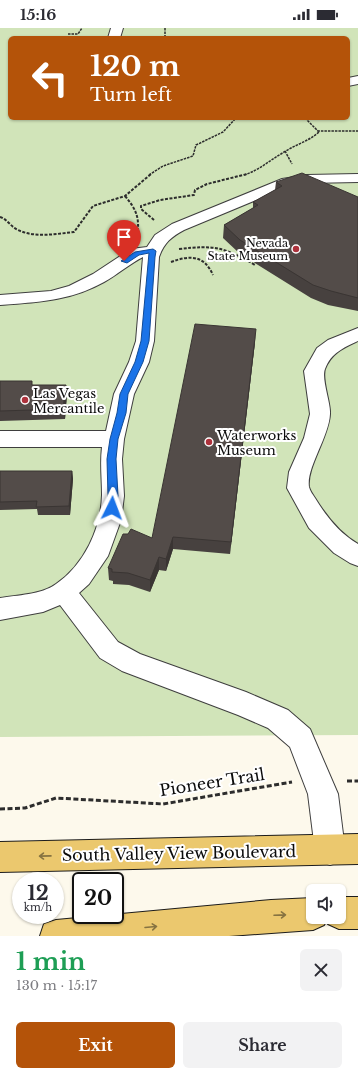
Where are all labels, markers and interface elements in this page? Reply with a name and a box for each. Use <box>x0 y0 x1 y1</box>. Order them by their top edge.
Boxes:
text: 15:16 <box>20 5 56 24</box>
text: 120 m <box>90 49 180 84</box>
icon: left <box>24 52 76 104</box>
text: Turn left <box>90 84 172 106</box>
pin <box>107 220 141 261</box>
icon: arrive <box>113 226 135 248</box>
place label: Nevada State Museum <box>207 236 289 263</box>
marker: Nevada State Museum <box>291 244 301 254</box>
place label: Las Vegas Mercantile <box>33 385 105 417</box>
marker: Las Vegas Mercantile <box>20 395 30 405</box>
place label: Waterworks Museum <box>216 427 296 459</box>
marker: Waterworks Museum <box>204 437 214 447</box>
position arrow <box>91 487 133 529</box>
street label: Pioneer Trail <box>158 764 266 800</box>
street label: South Valley View Boulevard <box>62 841 297 865</box>
one-way arrow <box>39 852 52 859</box>
speed limit sign: 20 <box>72 872 124 924</box>
text: 12 <box>27 881 49 905</box>
map controls <box>306 884 346 924</box>
button: sound <box>306 884 346 924</box>
text: km/h <box>24 901 52 914</box>
one-way arrow <box>273 911 286 919</box>
one-way arrow <box>144 923 157 931</box>
text: 1 min <box>16 947 86 976</box>
button: close <box>300 949 342 991</box>
text: 130 m · 15:17 <box>16 977 97 994</box>
button: Exit <box>16 1022 175 1068</box>
button: Share <box>183 1022 342 1068</box>

